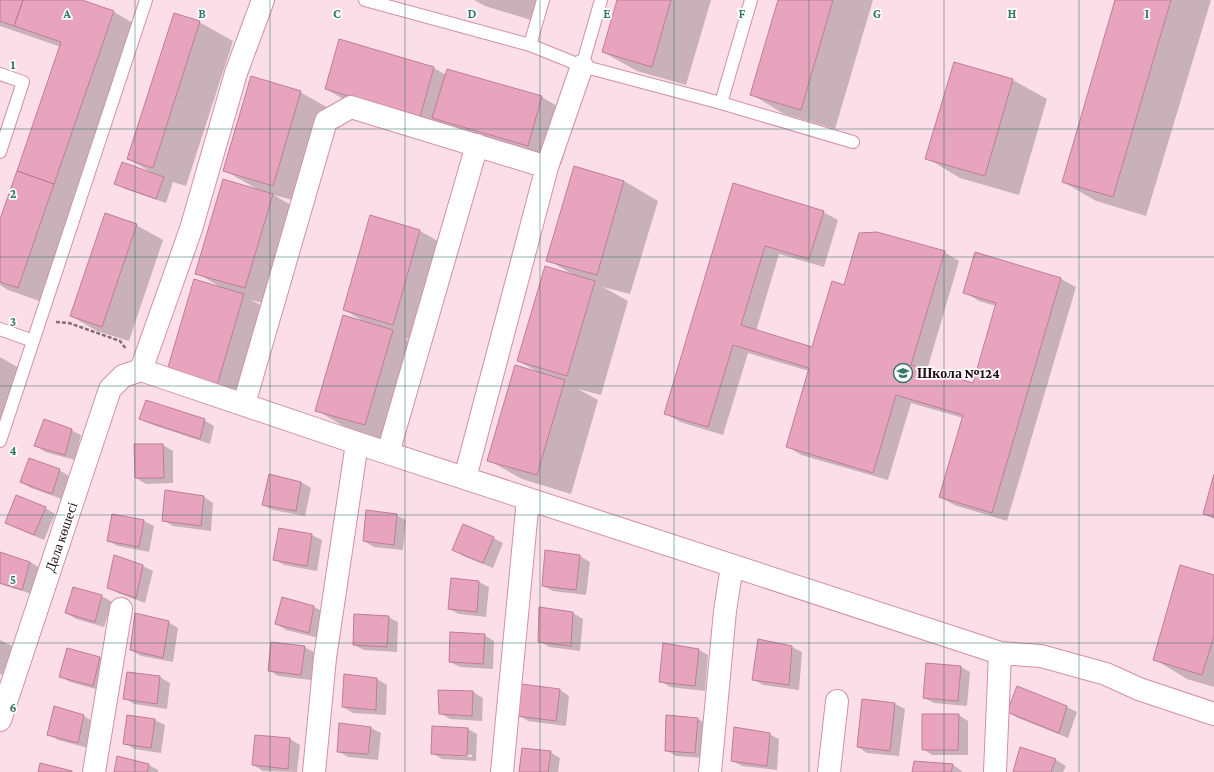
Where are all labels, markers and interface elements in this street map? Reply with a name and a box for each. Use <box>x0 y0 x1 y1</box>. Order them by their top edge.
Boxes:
text: A <box>62 6 71 21</box>
text: B <box>198 6 206 21</box>
text: C <box>333 6 341 21</box>
text: D <box>468 6 477 21</box>
text: E <box>603 6 611 21</box>
text: F <box>739 6 746 21</box>
text: G <box>873 6 881 21</box>
text: H <box>1008 6 1017 21</box>
text: I <box>1145 6 1149 21</box>
text: 1 <box>11 57 16 72</box>
text: 2 <box>10 186 17 201</box>
text: 3 <box>10 314 16 329</box>
school or university icon: Школа №124 <box>892 362 914 384</box>
place label: Школа №124 <box>917 365 1000 381</box>
text: 4 <box>9 443 17 458</box>
street label: Дала көшесі <box>42 500 80 574</box>
text: 5 <box>10 572 16 587</box>
text: 6 <box>9 700 17 715</box>

